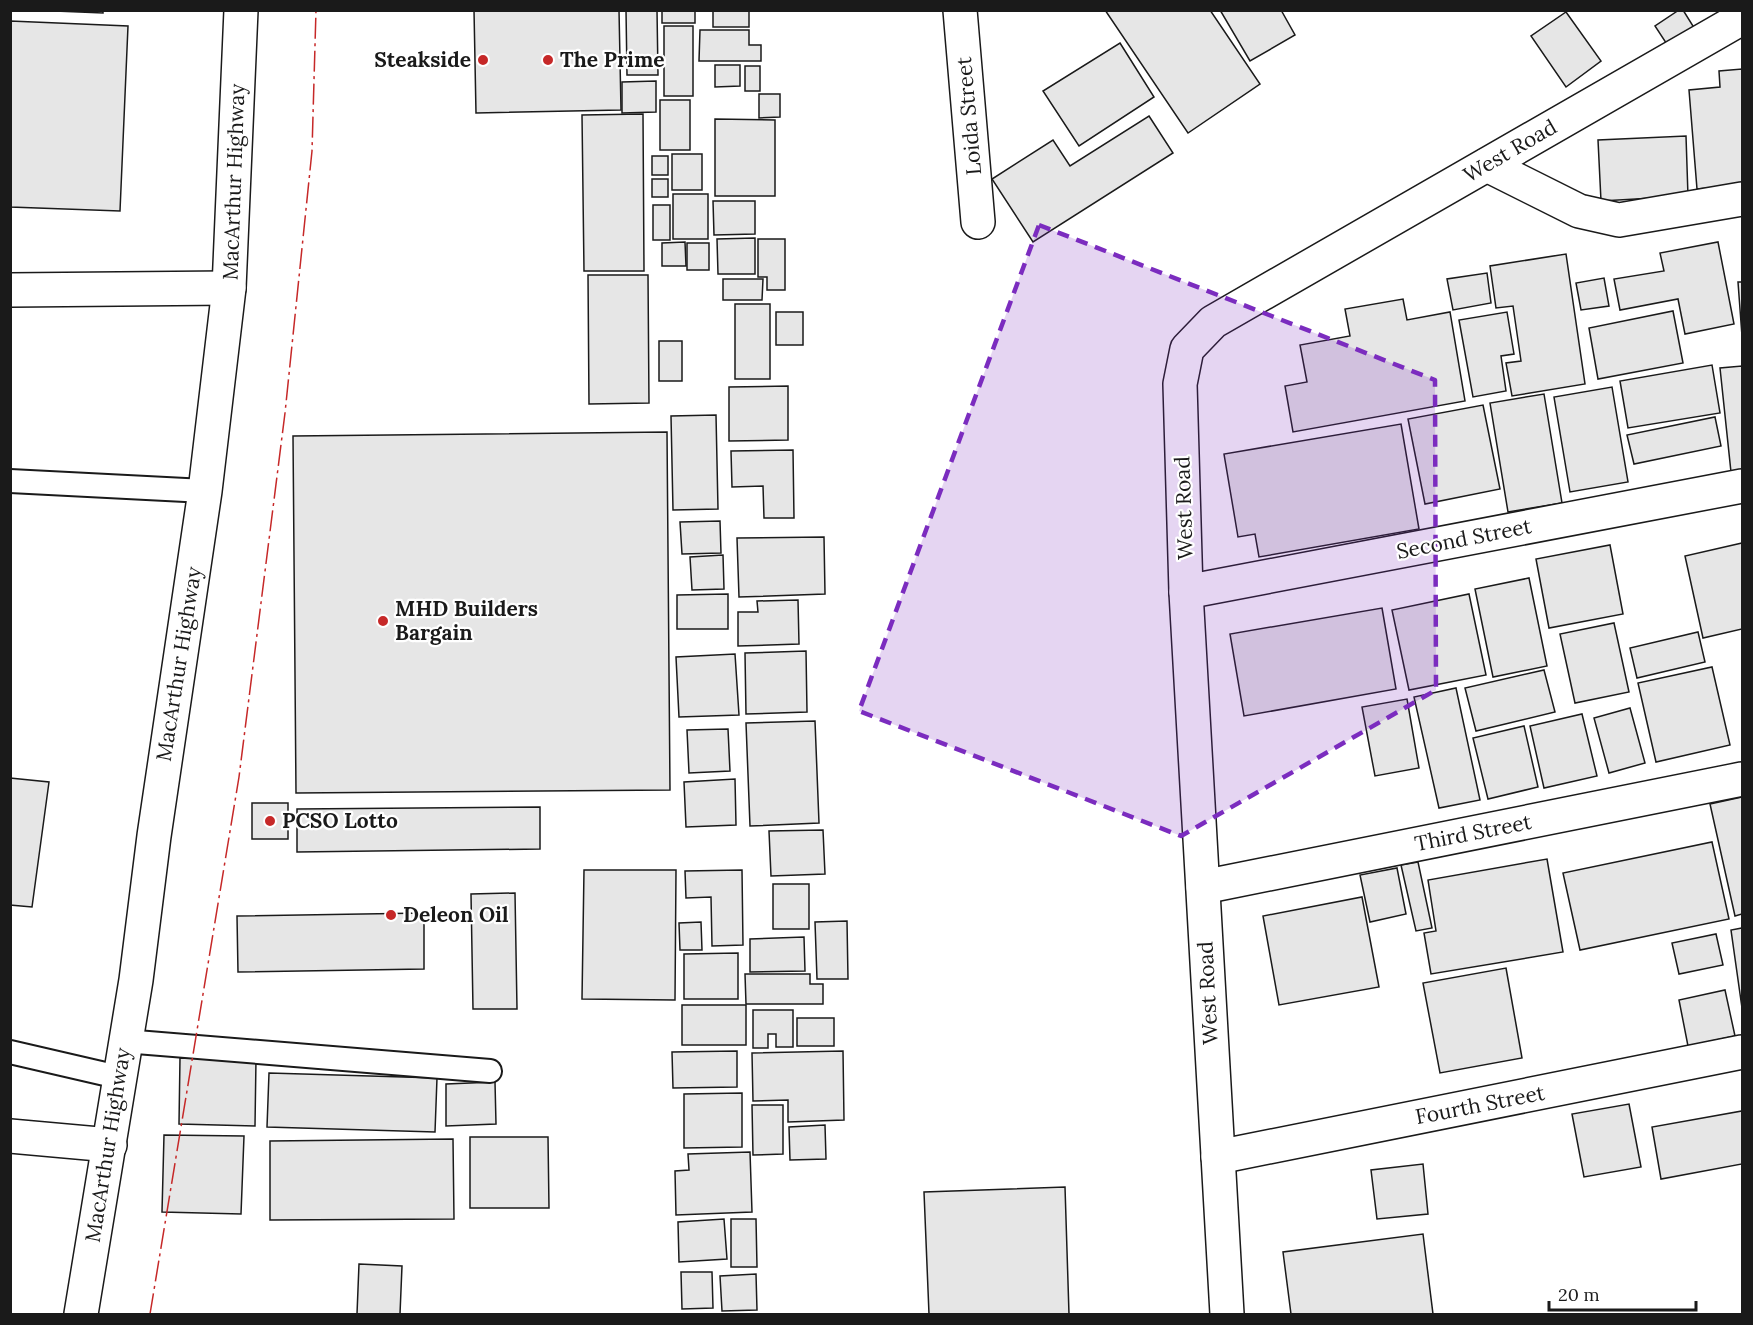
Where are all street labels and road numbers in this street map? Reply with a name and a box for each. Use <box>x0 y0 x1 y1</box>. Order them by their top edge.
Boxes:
street label: Loida Street <box>950 55 987 176</box>
street label: MacArthur Highway <box>217 83 250 281</box>
street label: West Road <box>1458 113 1561 188</box>
street label: West Road <box>1168 456 1199 560</box>
street label: Second Street <box>1394 512 1535 565</box>
street label: MacArthur Highway <box>150 565 207 763</box>
street label: Third Street <box>1412 808 1534 857</box>
street label: West Road <box>1191 941 1224 1045</box>
street label: MacArthur Highway <box>79 1046 136 1244</box>
street label: Fourth Street <box>1413 1079 1548 1130</box>

